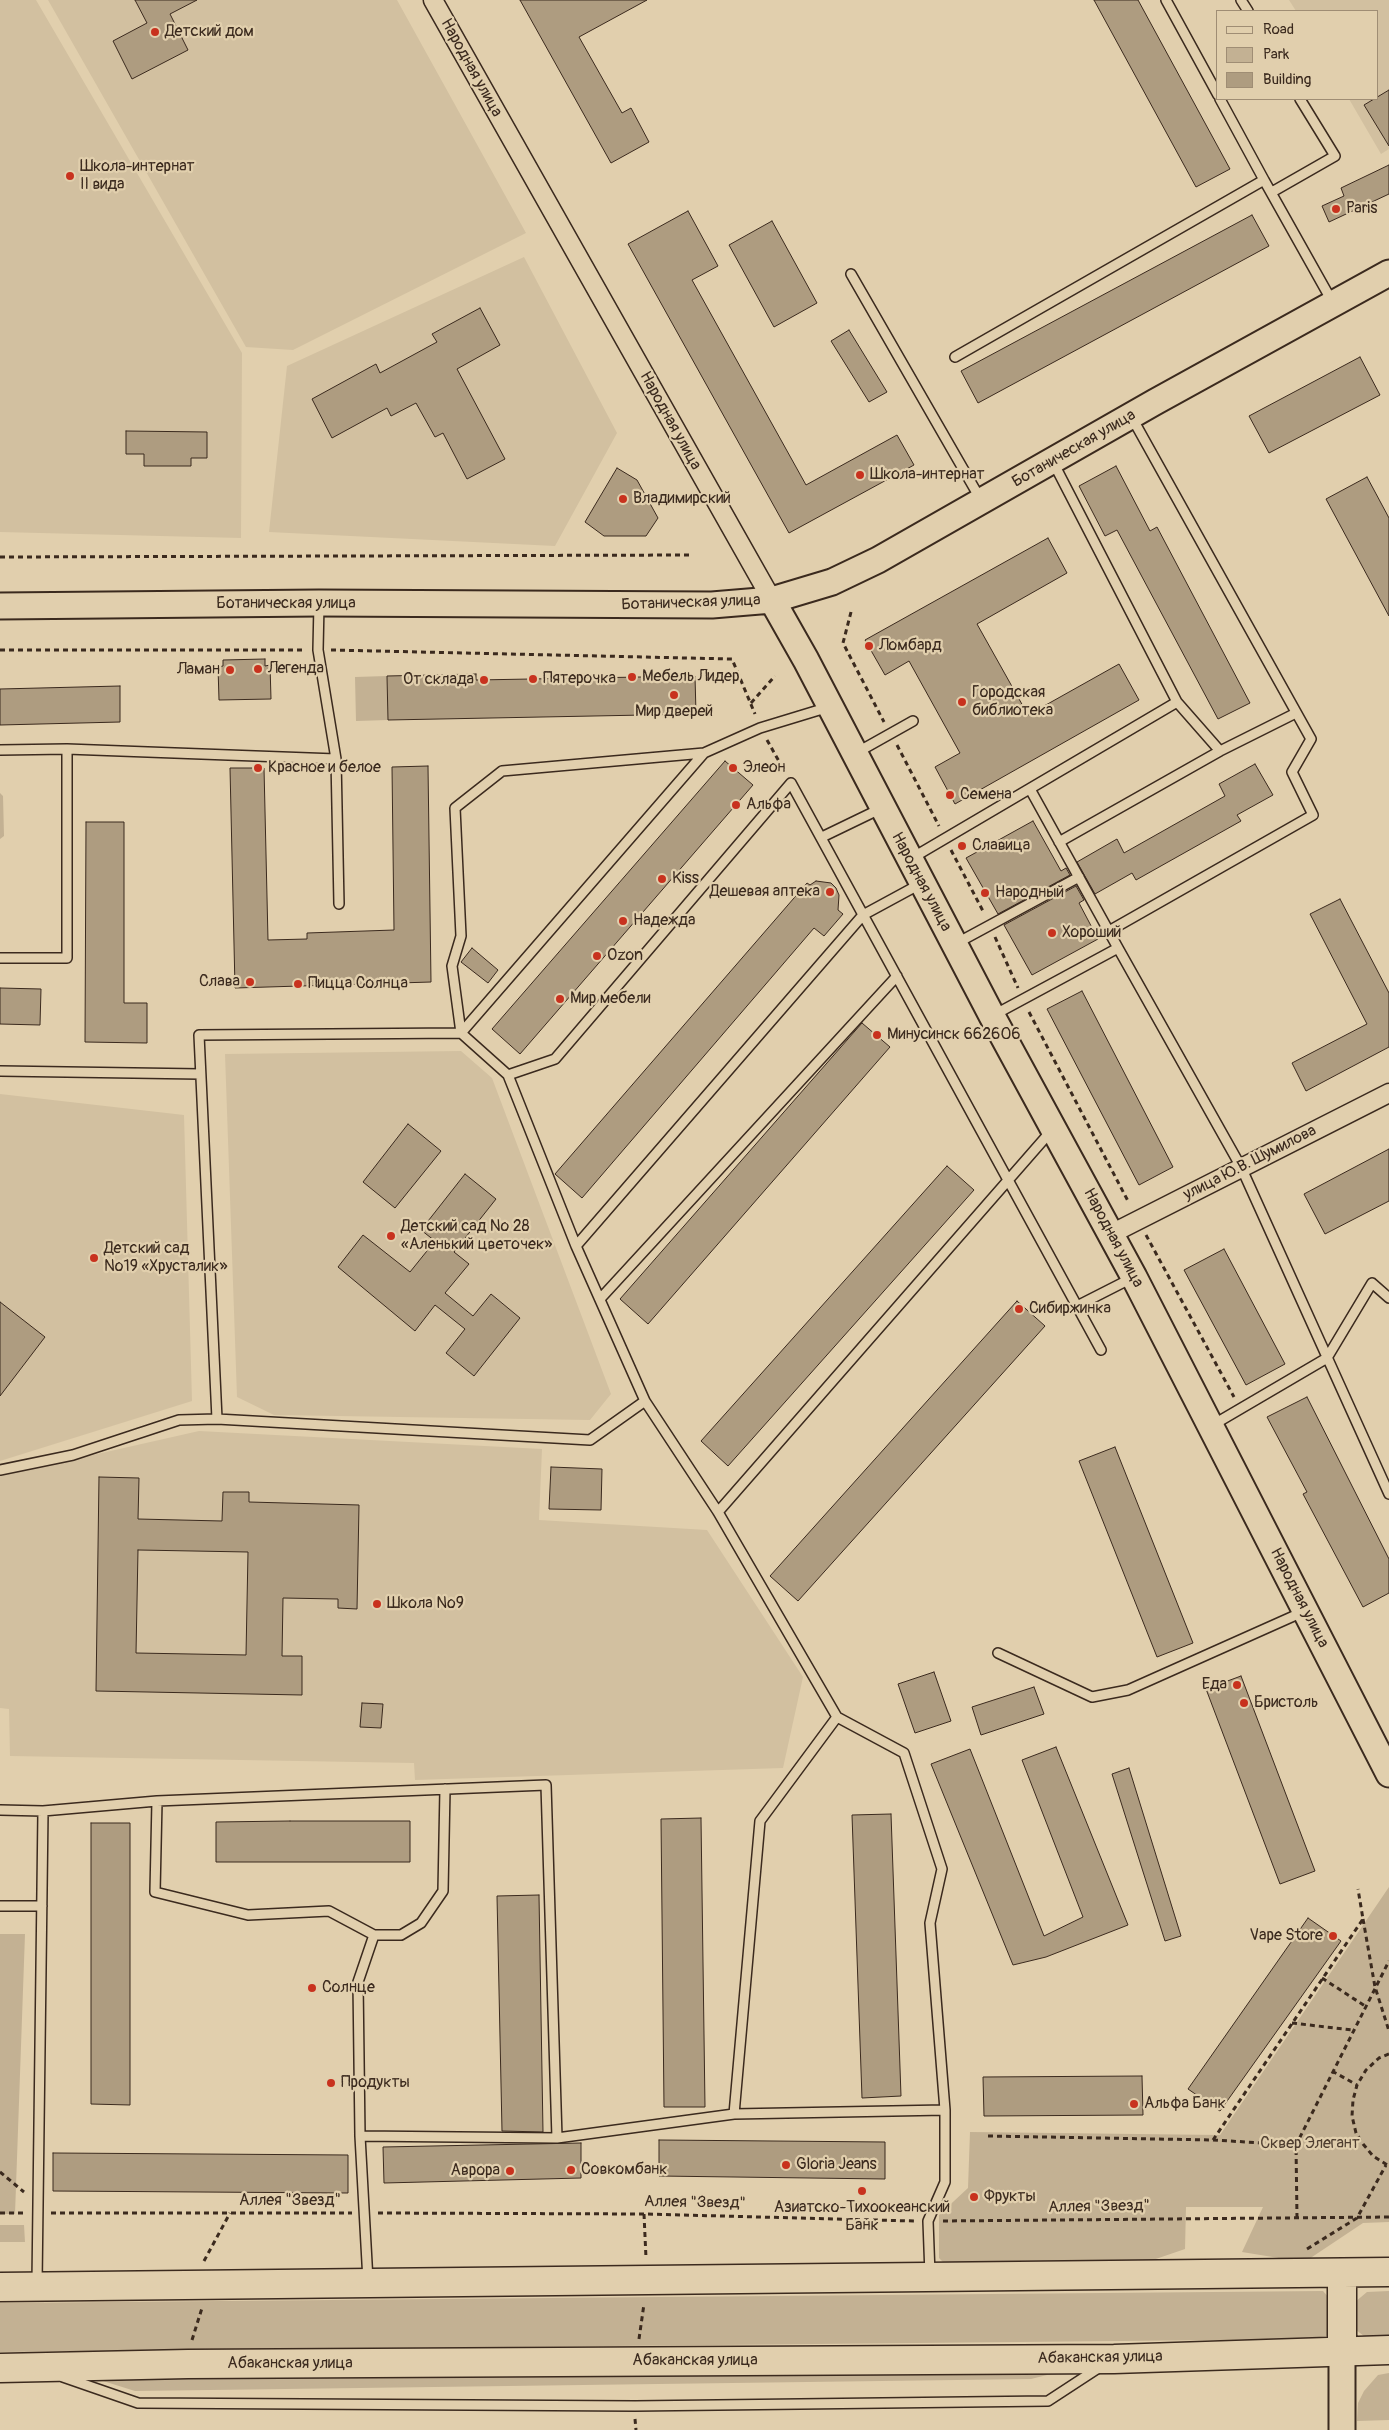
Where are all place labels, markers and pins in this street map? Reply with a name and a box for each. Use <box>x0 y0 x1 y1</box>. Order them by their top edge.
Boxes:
place label: Детский дом <box>165 22 254 42</box>
marker: Детский дом <box>149 26 161 38</box>
place label: Школа-интернат II вида <box>80 157 195 195</box>
marker: Школа-интернат II вида <box>64 170 76 182</box>
place label: Paris <box>1346 199 1377 219</box>
marker: Paris <box>1330 203 1342 215</box>
place label: Школа-интернат <box>870 465 985 485</box>
marker: Школа-интернат <box>854 469 866 481</box>
place label: Владимирский <box>633 489 731 509</box>
marker: Владимирский <box>617 493 629 505</box>
place label: Ломбард <box>879 636 942 656</box>
marker: Ломбард <box>863 640 875 652</box>
place label: Легенда <box>268 659 324 679</box>
place label: Ламан <box>177 660 220 680</box>
marker: Легенда <box>252 663 264 675</box>
marker: Ламан <box>224 664 236 676</box>
place label: Мебель Лидер <box>642 667 739 687</box>
place label: Пятерочка <box>543 669 616 689</box>
place label: От склада <box>403 670 474 690</box>
marker: Мебель Лидер <box>626 671 638 683</box>
marker: Пятерочка <box>527 673 539 685</box>
marker: От склада <box>478 674 490 686</box>
place label: Городская библиотека <box>972 683 1053 721</box>
marker: Мир дверей <box>668 689 680 701</box>
marker: Городская библиотека <box>956 696 968 708</box>
place label: Мир дверей <box>635 702 713 722</box>
place label: Красное и белое <box>268 758 381 778</box>
place label: Элеон <box>743 758 785 778</box>
marker: Красное и белое <box>252 762 264 774</box>
marker: Элеон <box>727 762 739 774</box>
place label: Семена <box>960 785 1012 805</box>
marker: Семена <box>944 789 956 801</box>
place label: Альфа <box>746 795 791 815</box>
marker: Альфа <box>730 799 742 811</box>
place label: Славица <box>972 836 1030 856</box>
marker: Славица <box>956 840 968 852</box>
place label: Kiss <box>672 869 699 889</box>
marker: Kiss <box>656 873 668 885</box>
place label: Дешевая аптека <box>710 882 820 902</box>
place label: Народный <box>995 883 1064 903</box>
marker: Дешевая аптека <box>824 886 836 898</box>
marker: Народный <box>979 887 991 899</box>
place label: Надежда <box>633 911 695 931</box>
marker: Надежда <box>617 915 629 927</box>
place label: Хороший <box>1062 923 1121 943</box>
marker: Хороший <box>1046 927 1058 939</box>
place label: Ozon <box>607 946 643 966</box>
marker: Ozon <box>591 950 603 962</box>
place label: Слава <box>199 972 240 992</box>
place label: Пицца Солнца <box>308 974 408 994</box>
marker: Слава <box>244 976 256 988</box>
marker: Пицца Солнца <box>292 978 304 990</box>
place label: Мир мебели <box>570 989 651 1009</box>
marker: Мир мебели <box>554 993 566 1005</box>
place label: Минусинск 662606 <box>887 1025 1021 1045</box>
marker: Минусинск 662606 <box>871 1029 883 1041</box>
place label: Детский сад № 28 «Аленький цветочек» <box>401 1217 552 1255</box>
marker: Детский сад № 28 «Аленький цветочек» <box>385 1230 397 1242</box>
place label: Детский сад №19 «Хрусталик» <box>104 1239 227 1277</box>
marker: Детский сад №19 «Хрусталик» <box>88 1252 100 1264</box>
place label: Сибиржинка <box>1029 1299 1111 1319</box>
marker: Сибиржинка <box>1013 1303 1025 1315</box>
place label: Школа №9 <box>387 1594 464 1614</box>
marker: Школа №9 <box>371 1598 383 1610</box>
place label: Еда <box>1202 1675 1227 1695</box>
marker: Еда <box>1231 1679 1243 1691</box>
place label: Бристоль <box>1254 1693 1318 1713</box>
marker: Бристоль <box>1238 1697 1250 1709</box>
place label: Vape Store <box>1249 1926 1323 1946</box>
marker: Vape Store <box>1327 1930 1339 1942</box>
place label: Солнце <box>322 1978 375 1998</box>
marker: Солнце <box>306 1982 318 1994</box>
place label: Продукты <box>341 2073 410 2093</box>
marker: Продукты <box>325 2077 337 2089</box>
place label: Альфа Банк <box>1144 2094 1226 2114</box>
marker: Альфа Банк <box>1128 2098 1140 2110</box>
place label: Gloria Jeans <box>796 2155 877 2175</box>
marker: Gloria Jeans <box>780 2159 792 2171</box>
place label: Совкомбанк <box>581 2160 668 2180</box>
place label: Аврора <box>451 2161 500 2181</box>
marker: Совкомбанк <box>565 2164 577 2176</box>
marker: Аврора <box>504 2165 516 2177</box>
marker: Азиатско-Тихоокеанский Банк <box>856 2185 868 2197</box>
place label: Фрукты <box>984 2187 1036 2207</box>
marker: Фрукты <box>968 2191 980 2203</box>
place label: Азиатско-Тихоокеанский Банк <box>774 2198 950 2236</box>

